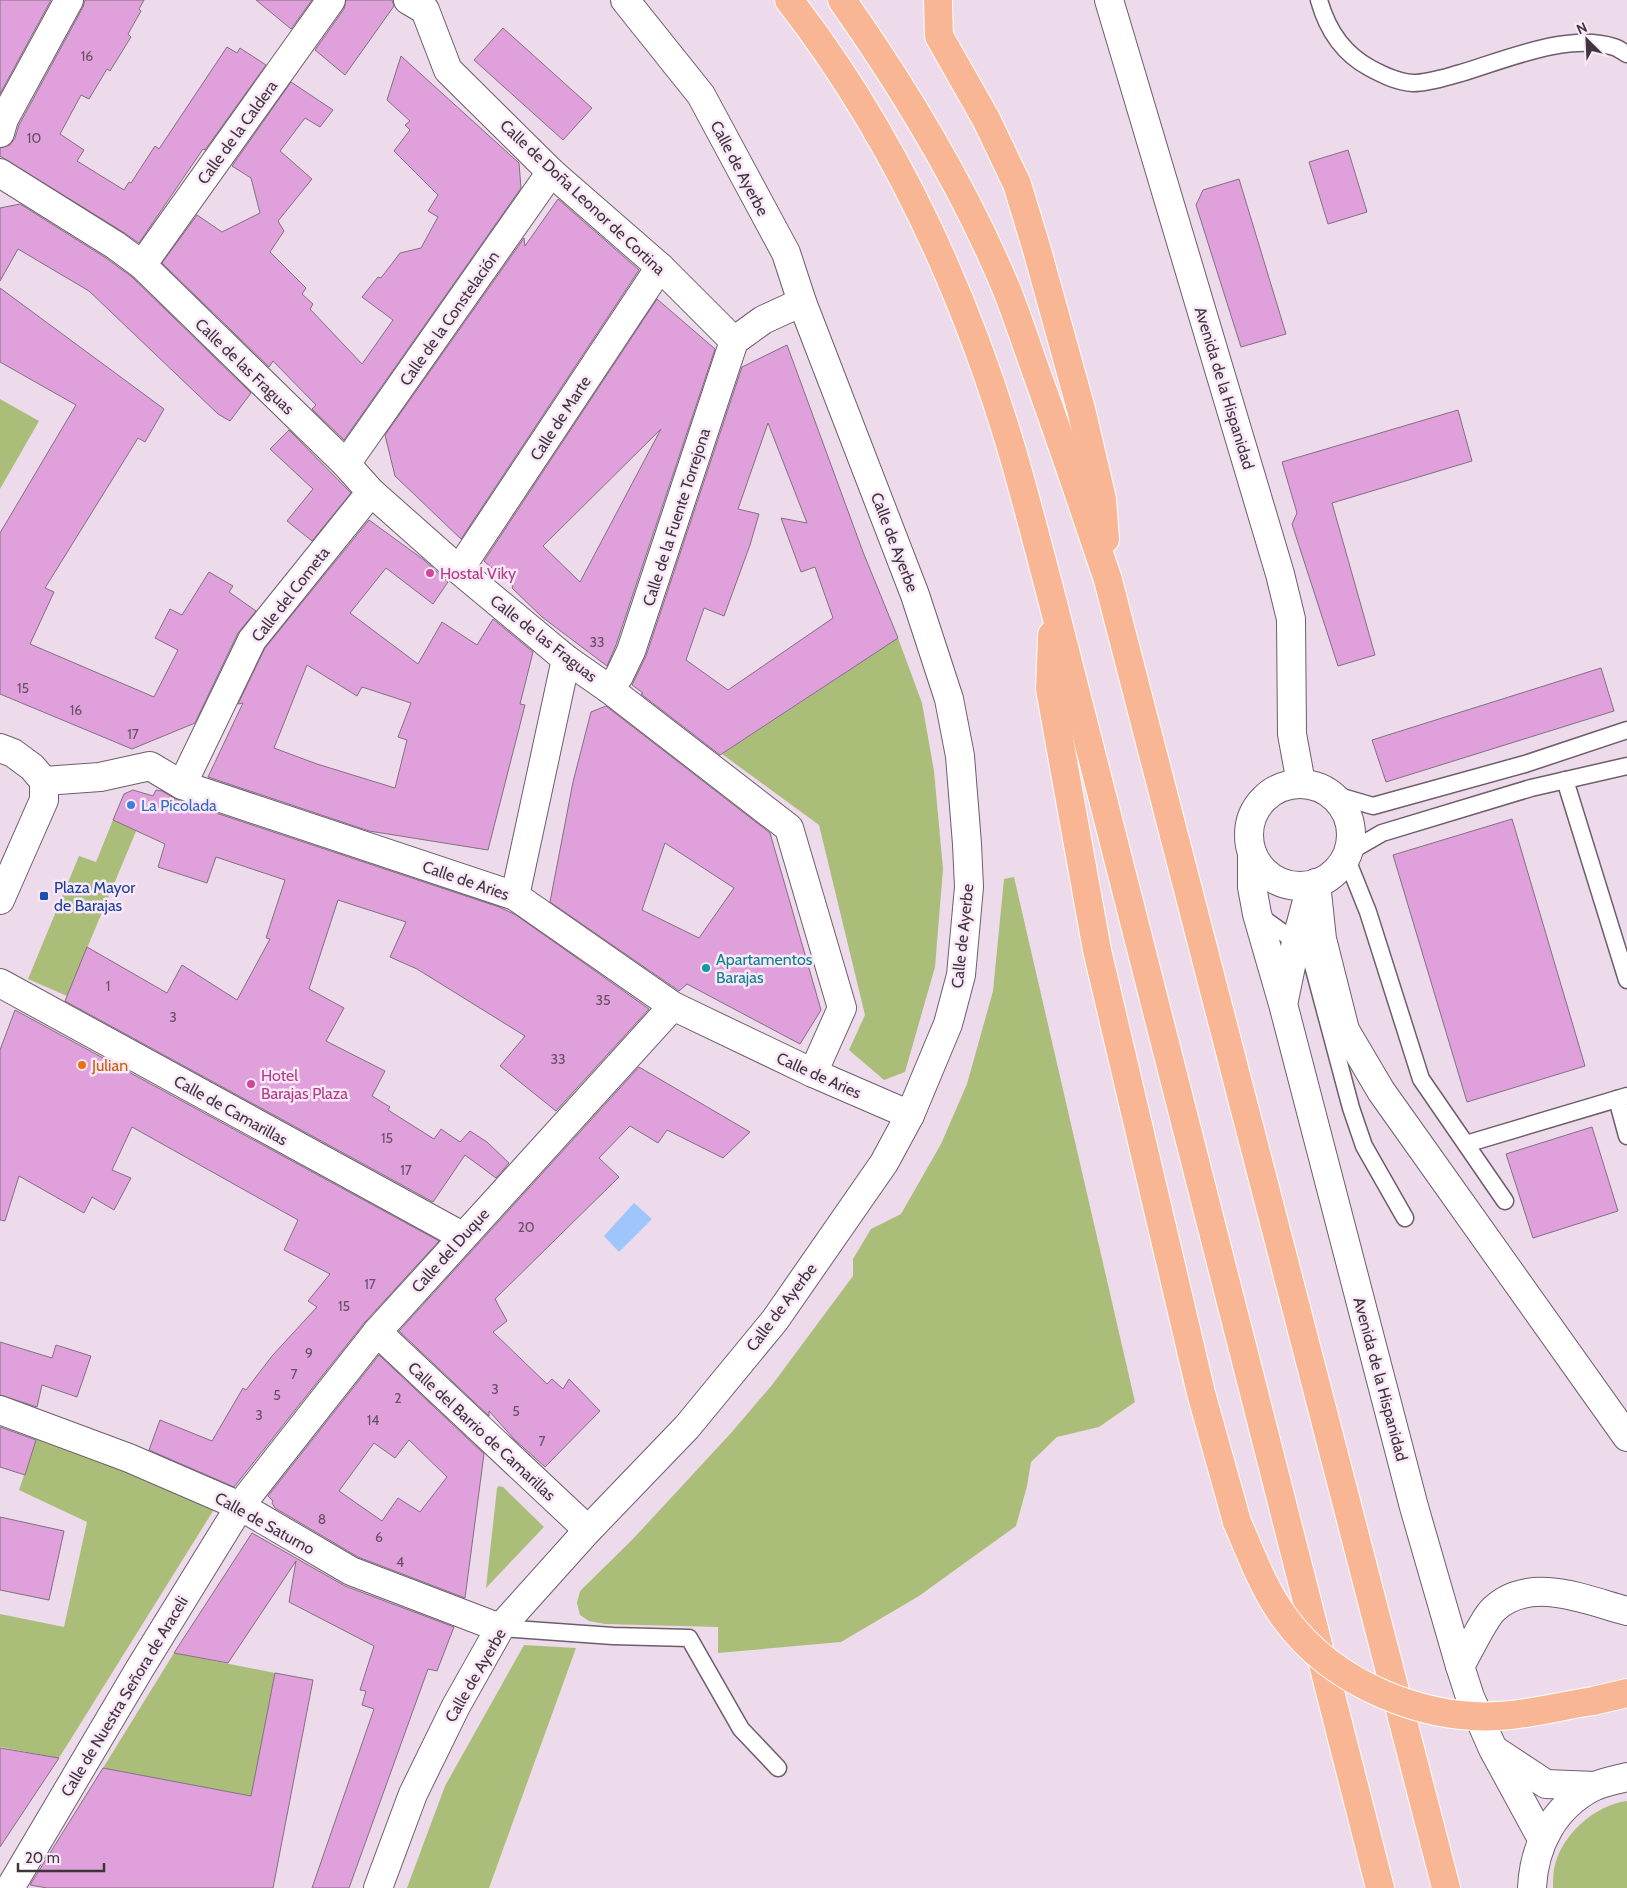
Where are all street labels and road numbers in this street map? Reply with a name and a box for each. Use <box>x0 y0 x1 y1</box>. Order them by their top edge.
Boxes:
street label: Calle de la Caldera <box>193 77 282 188</box>
street label: Calle de Doña Leonor de Cortina <box>496 116 669 279</box>
street label: Calle de Ayerbe <box>707 117 773 219</box>
street label: Calle de la Constelación <box>396 247 503 389</box>
street label: Avenida de la Hispanidad <box>1191 305 1258 472</box>
street label: Calle de las Fraguas <box>191 314 298 419</box>
street label: Calle de Marte <box>526 373 595 464</box>
street label: Calle de la Fuente Torrejona <box>639 426 714 608</box>
street label: Calle de Ayerbe <box>867 490 922 595</box>
street label: Calle del Cometa <box>248 543 333 645</box>
street label: Calle de las Fraguas <box>487 591 601 686</box>
street label: Calle de Aries <box>420 857 512 904</box>
street label: Calle de Ayerbe <box>948 883 977 989</box>
street label: Calle de Aries <box>774 1048 864 1103</box>
street label: Calle de Camarillas <box>171 1071 291 1150</box>
street label: Calle del Duque <box>408 1204 493 1296</box>
street label: Calle de Ayerbe <box>742 1260 821 1355</box>
street label: Avenida de la Hispanidad <box>1349 1295 1412 1463</box>
street label: Calle del Barrio de Camarillas <box>404 1358 560 1505</box>
street label: Calle de Saturno <box>212 1488 318 1559</box>
street label: Calle de Nuestra Señora de Araceli <box>57 1593 192 1800</box>
street label: Calle de Ayerbe <box>441 1625 510 1725</box>

